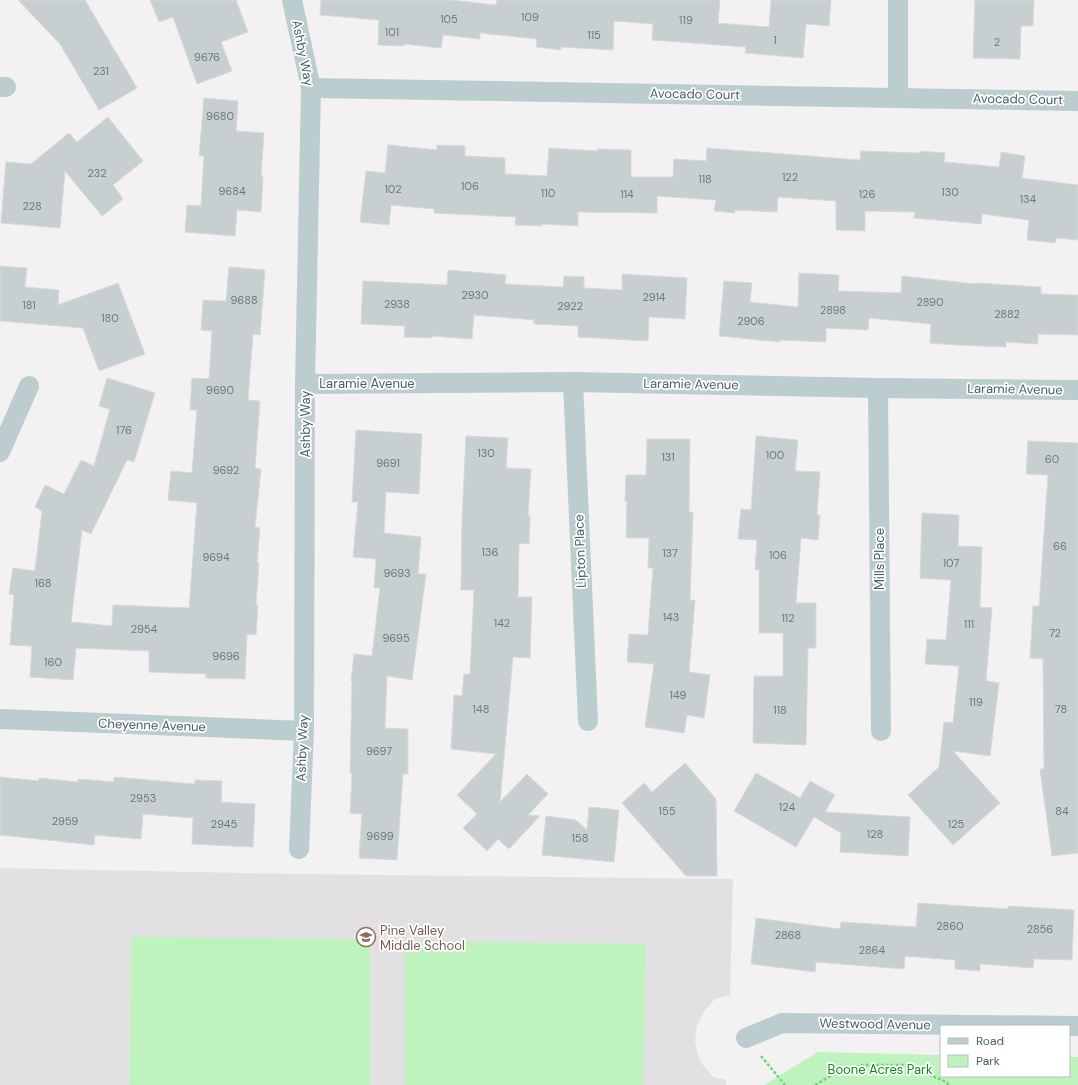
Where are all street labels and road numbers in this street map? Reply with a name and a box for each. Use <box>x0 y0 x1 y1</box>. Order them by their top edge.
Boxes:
street label: Ashby Way <box>288 18 318 88</box>
street label: Avocado Court <box>650 85 740 103</box>
street label: Avocado Court <box>973 90 1063 108</box>
street label: Laramie Avenue <box>319 375 415 392</box>
street label: Laramie Avenue <box>643 375 739 393</box>
street label: Laramie Avenue <box>967 380 1063 398</box>
street label: Ashby Way <box>297 391 314 458</box>
street label: Lipton Place <box>570 514 590 588</box>
street label: Mills Place <box>871 528 888 590</box>
street label: Ashby Way <box>292 714 312 782</box>
street label: Cheyenne Avenue <box>98 715 206 735</box>
street label: Westwood Avenue <box>819 1015 931 1033</box>

